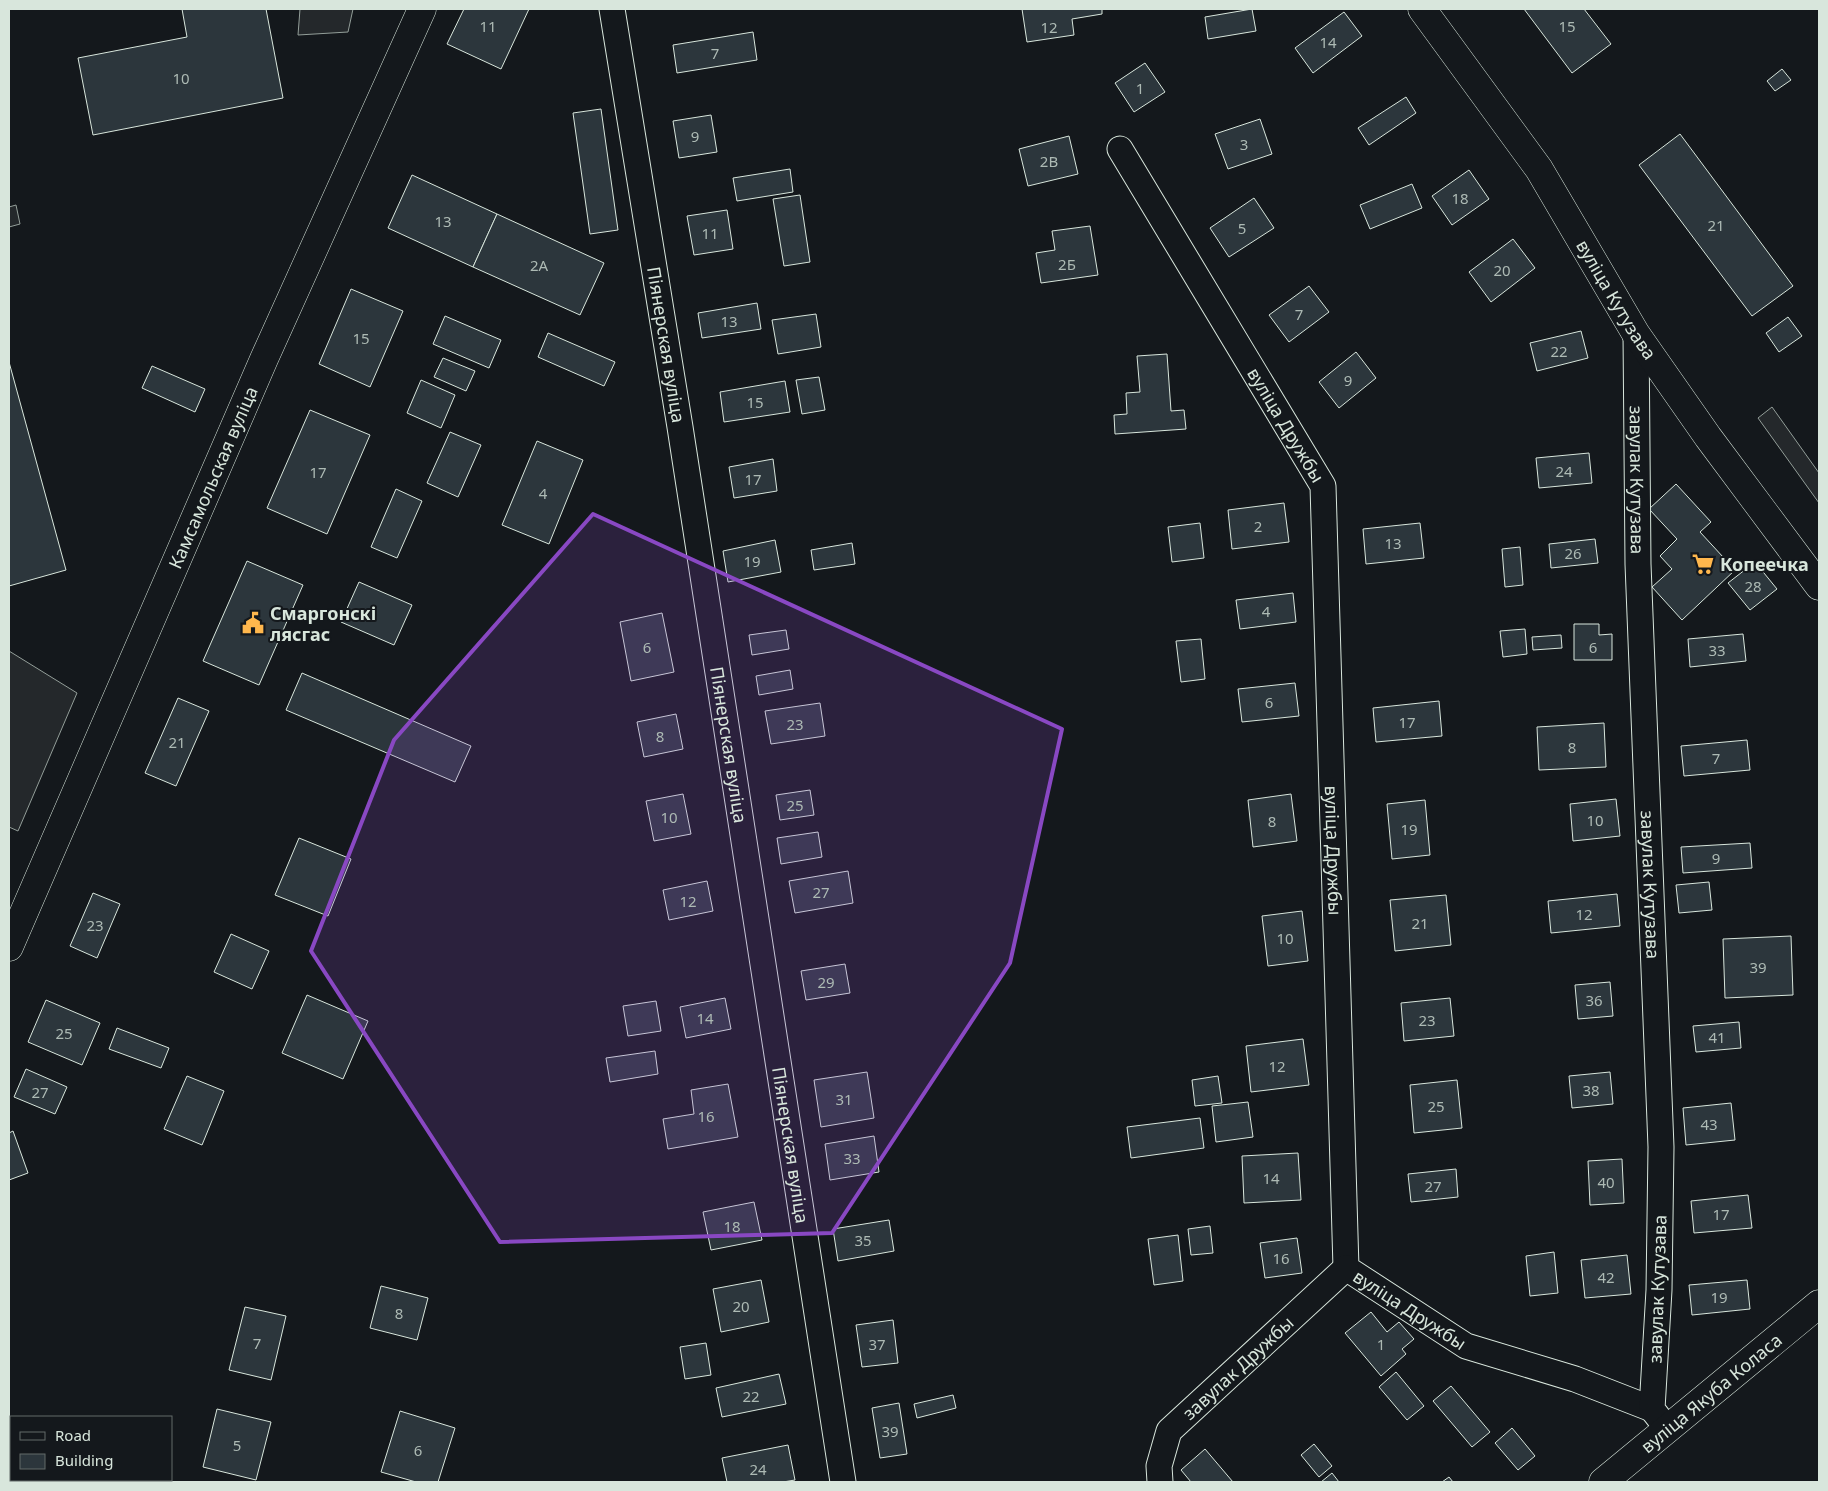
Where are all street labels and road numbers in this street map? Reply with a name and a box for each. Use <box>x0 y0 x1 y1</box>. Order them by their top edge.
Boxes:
street label: вуліца Кутузава <box>1571 235 1662 364</box>
street label: Піянерская вуліца <box>642 265 691 424</box>
street label: вуліца Дружбы <box>1242 363 1330 487</box>
street label: Камсамольская вуліца <box>163 382 263 572</box>
street label: завулак Кутузава <box>1625 406 1650 554</box>
street label: Піянерская вуліца <box>705 665 753 825</box>
street label: вуліца Дружбы <box>1320 785 1348 916</box>
street label: завулак Кутузава <box>1636 810 1666 960</box>
street label: Піянерская вуліца <box>767 1065 815 1225</box>
street label: завулак Кутузава <box>1642 1214 1672 1364</box>
street label: вуліца Дружбы <box>1349 1264 1471 1355</box>
street label: завулак Дружбы <box>1177 1310 1298 1425</box>
street label: вуліца Якуба Коласа <box>1636 1328 1787 1458</box>

